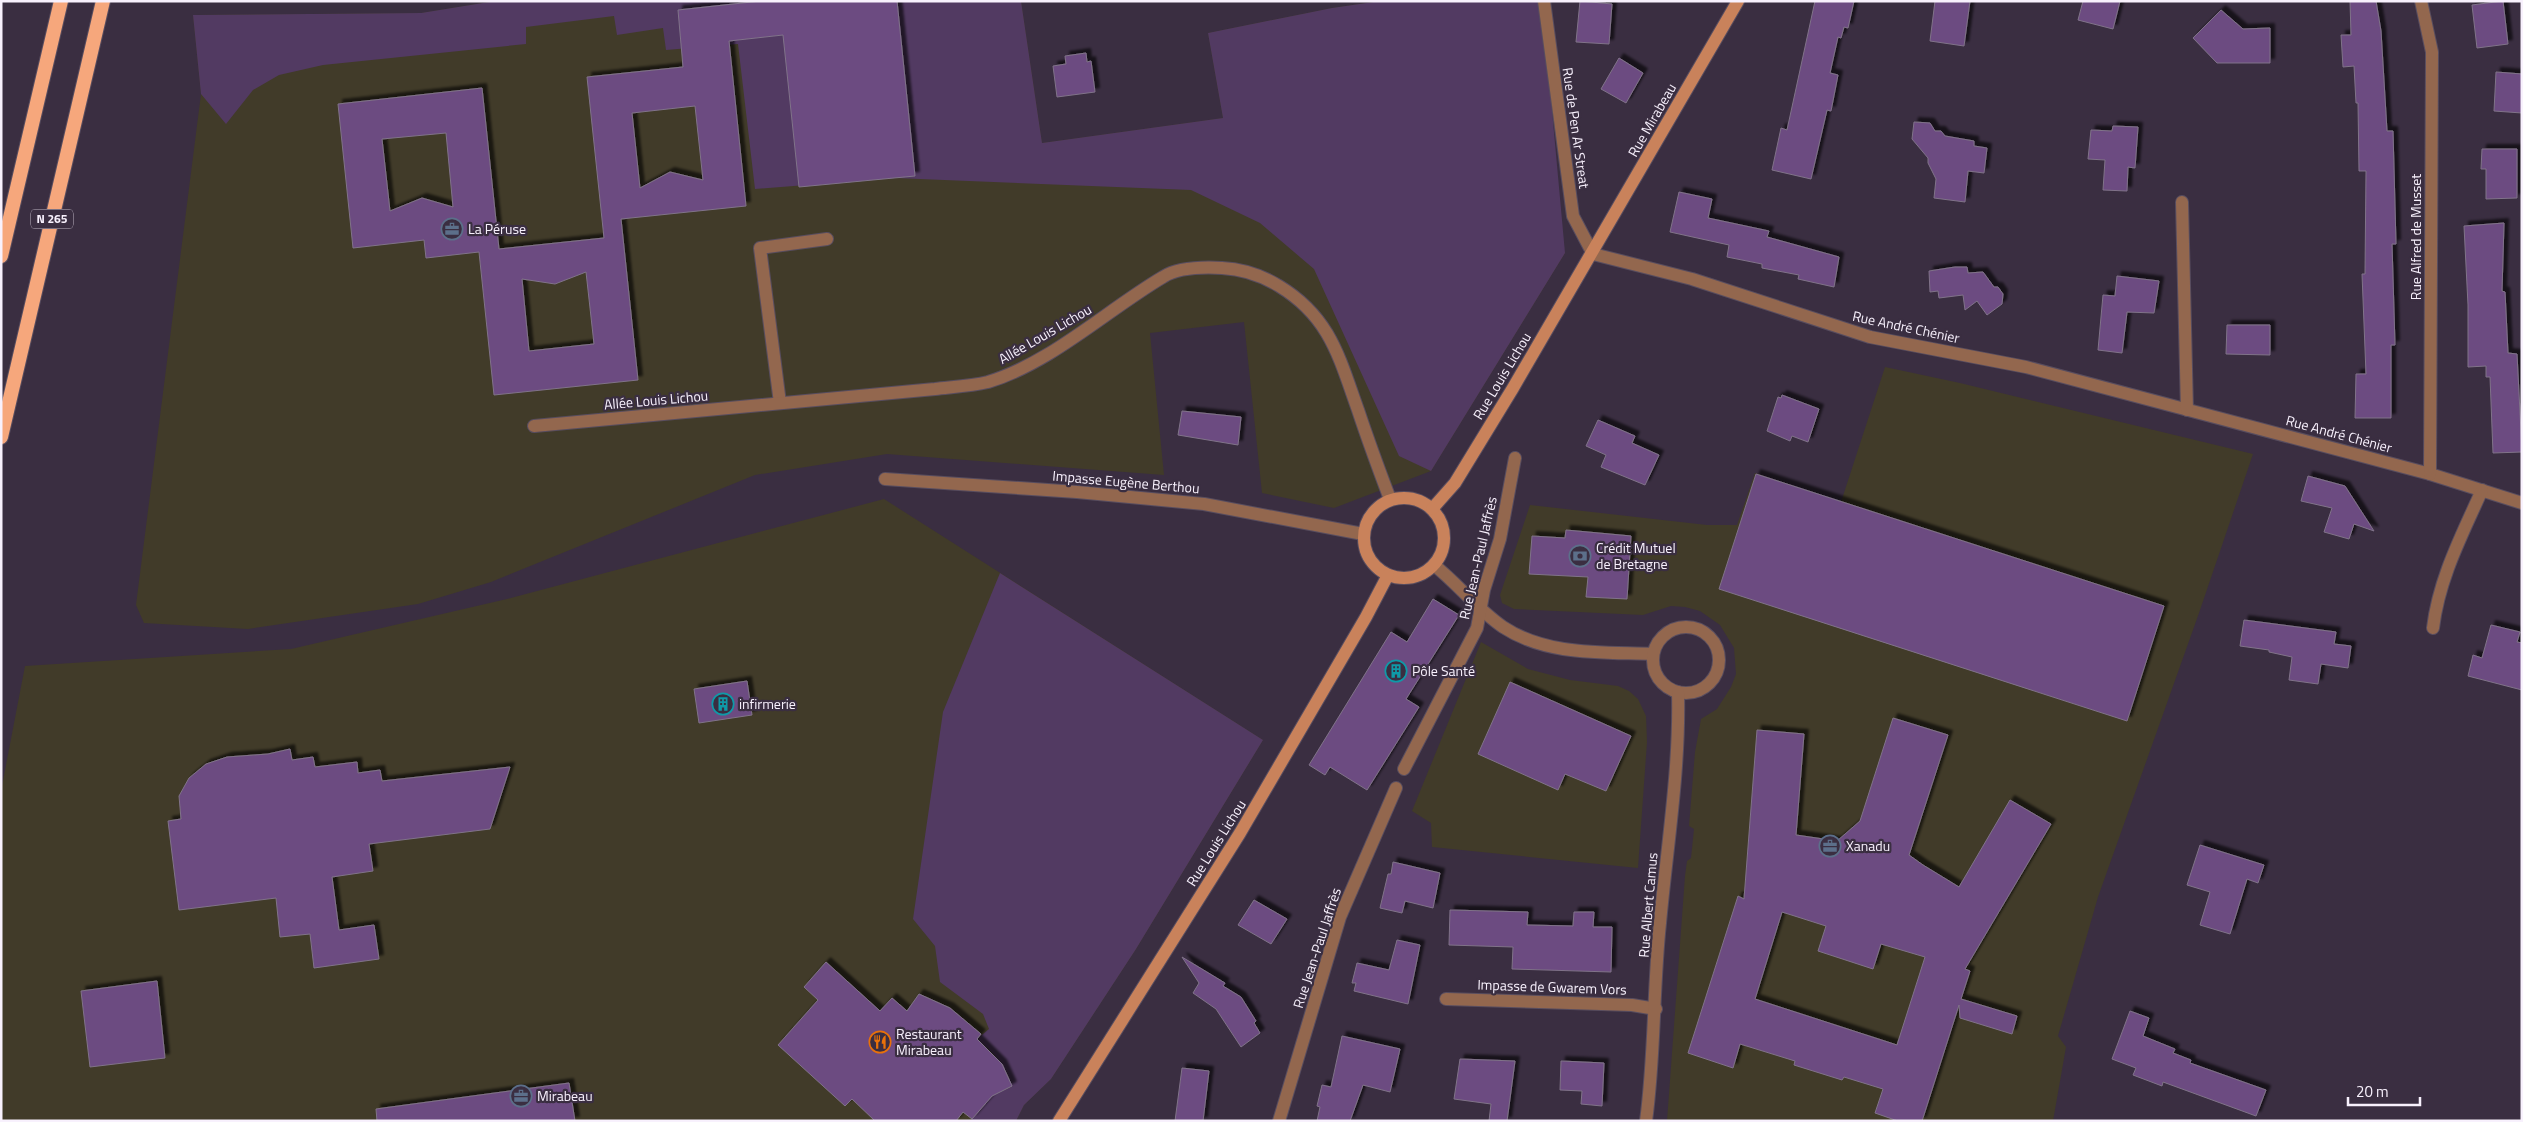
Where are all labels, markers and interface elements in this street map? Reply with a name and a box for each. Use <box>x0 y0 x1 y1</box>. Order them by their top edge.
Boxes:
street label: Rue de Pen Ar Streat <box>1558 66 1595 190</box>
street label: Rue Mirabeau <box>1622 79 1681 160</box>
street label: Rue Alfred de Musset <box>2405 174 2426 300</box>
road number: N 265 <box>31 210 73 228</box>
office icon: La Péruse <box>440 217 464 241</box>
place label: La Péruse <box>468 218 526 239</box>
street label: Allée Louis Lichou <box>994 298 1095 369</box>
street label: Rue André Chénier <box>1851 305 1962 348</box>
street label: Rue Louis Lichou <box>1467 328 1536 423</box>
street label: Allée Louis Lichou <box>603 384 709 415</box>
street label: Rue André Chénier <box>2284 409 2395 458</box>
street label: Impasse Eugène Berthou <box>1052 465 1200 498</box>
street label: Rue Jean-Paul Jaffrès <box>1453 494 1502 621</box>
place label: Crédit Mutuel de Bretagne <box>1596 537 1676 574</box>
bank icon: Crédit Mutuel de Bretagne <box>1568 544 1592 568</box>
building icon: Pôle Santé <box>1384 659 1408 683</box>
place label: Pôle Santé <box>1412 660 1475 681</box>
building icon: infirmerie <box>711 692 735 716</box>
place label: infirmerie <box>739 693 796 714</box>
street label: Rue Louis Lichou <box>1181 795 1251 890</box>
office icon: Xanadu <box>1818 834 1842 858</box>
place label: Xanadu <box>1846 835 1890 856</box>
street label: Rue Albert Camus <box>1632 852 1663 958</box>
street label: Rue Jean-Paul Jaffrès <box>1287 885 1346 1011</box>
street label: Impasse de Gwarem Vors <box>1477 973 1627 1000</box>
place label: Restaurant Mirabeau <box>896 1023 962 1060</box>
restaurant icon: Restaurant Mirabeau <box>868 1030 892 1054</box>
scale bar <box>2348 1074 2420 1106</box>
text: 20 m <box>2356 1080 2389 1103</box>
office icon: Mirabeau <box>509 1084 533 1108</box>
place label: Mirabeau <box>537 1085 593 1106</box>

